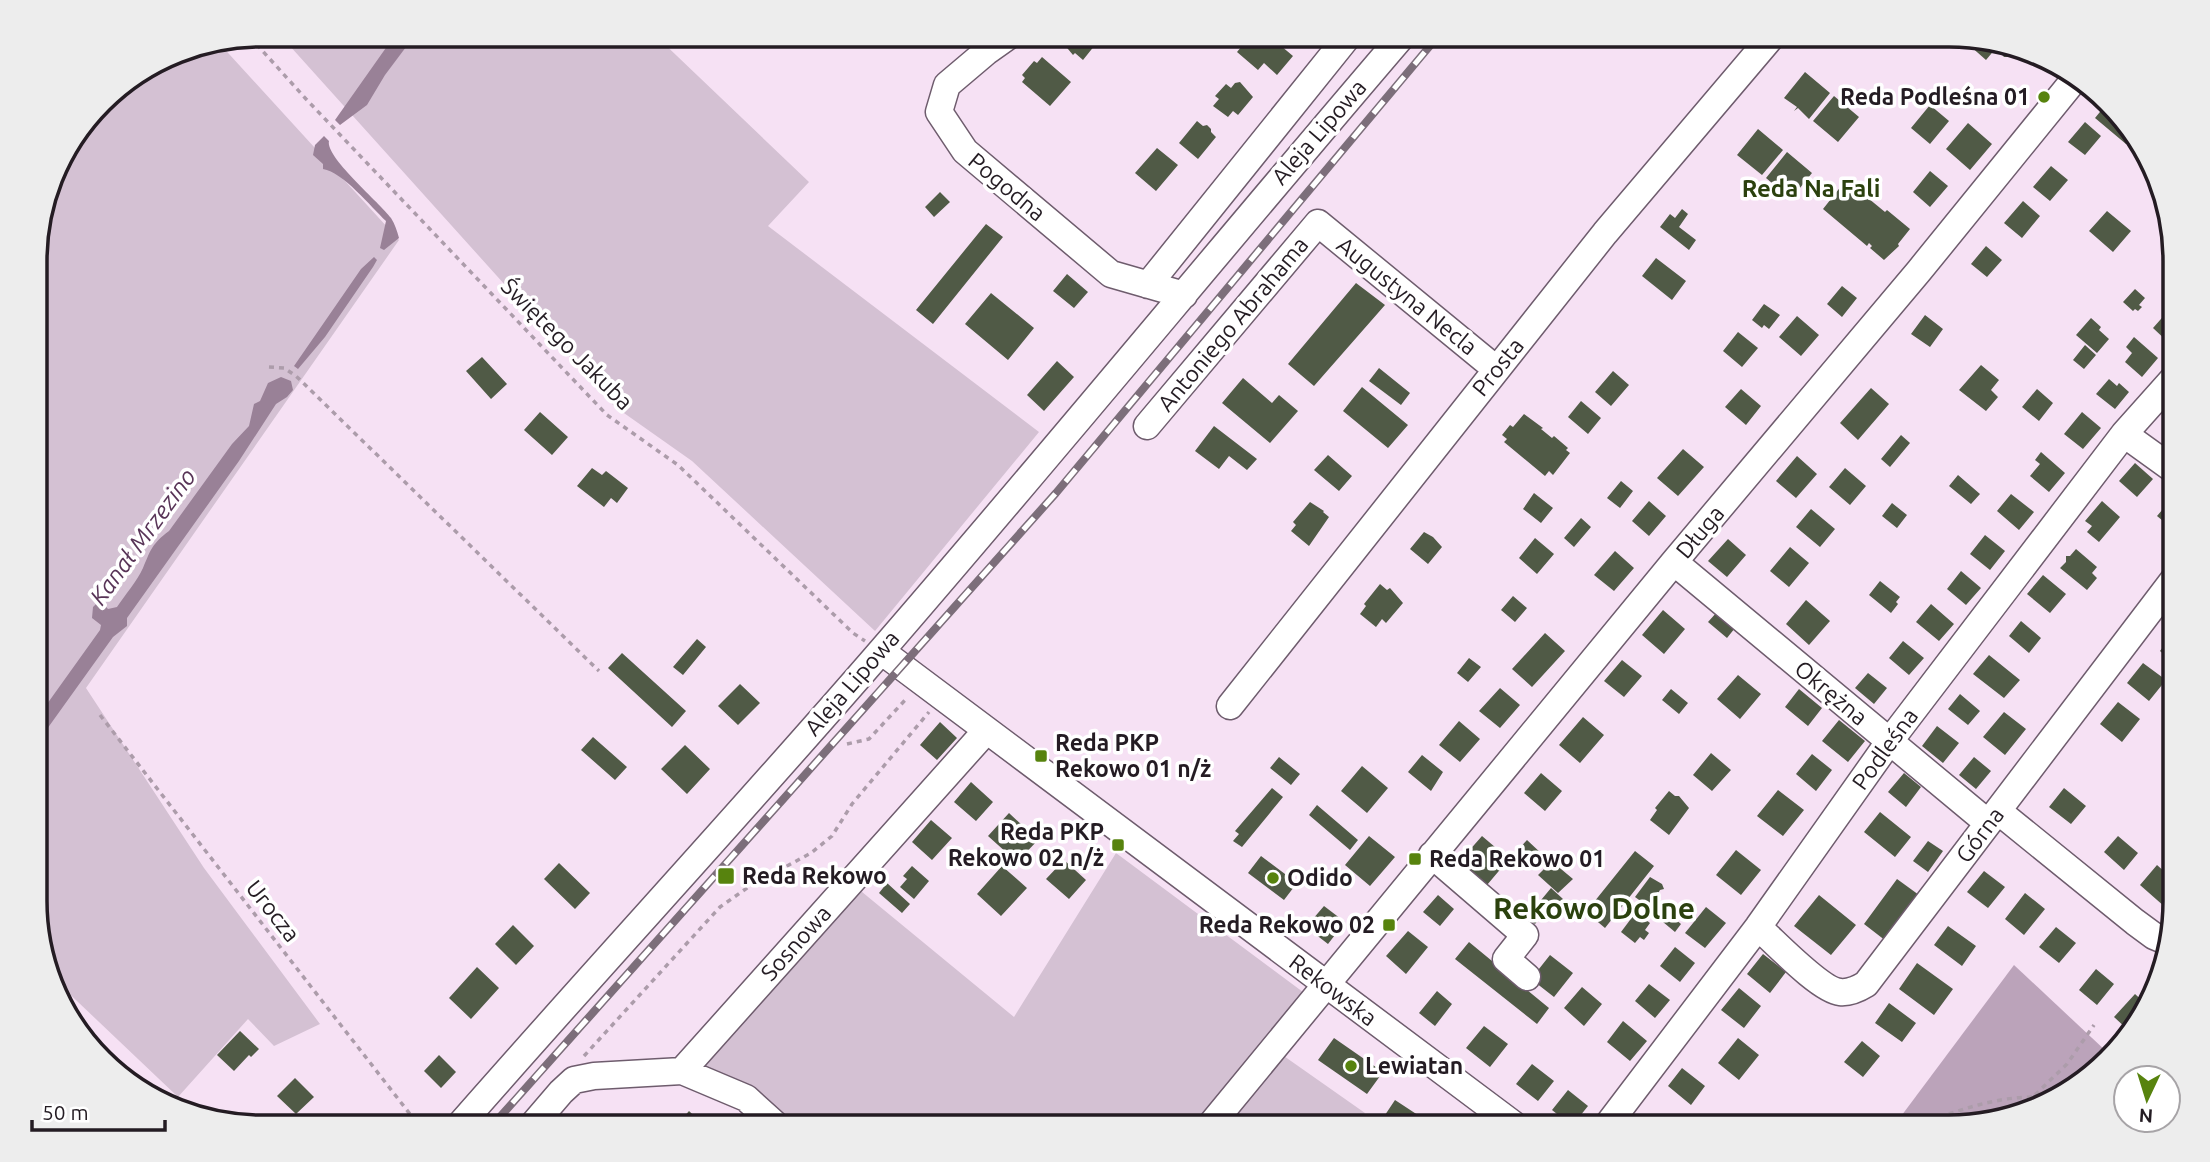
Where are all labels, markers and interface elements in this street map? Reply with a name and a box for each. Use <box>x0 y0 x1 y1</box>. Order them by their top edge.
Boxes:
street label: Aleja Lipowa <box>1266 74 1371 189</box>
place label: Reda Podleśna 01 <box>1840 84 2030 109</box>
marker: Reda Podleśna 01 <box>2036 89 2052 105</box>
street label: Pogodna <box>964 147 1051 226</box>
district label: Reda Na Fali <box>1742 175 1880 202</box>
street label: Antoniego Abrahama <box>1153 232 1313 416</box>
street label: Augustyna Necla <box>1332 232 1482 360</box>
street label: Świętego Jakuba <box>497 272 639 414</box>
street label: Prosta <box>1467 333 1528 400</box>
water label: Kanał Mrzezino <box>84 463 201 610</box>
street label: Długa <box>1671 500 1729 563</box>
street label: Aleja Lipowa <box>799 625 904 740</box>
street label: Okrężna <box>1790 655 1872 730</box>
street label: Podleśna <box>1847 703 1922 794</box>
place label: Reda PKP Rekowo 01 n/ż <box>1055 730 1211 781</box>
marker: Reda PKP Rekowo 01 n/ż <box>1033 748 1049 764</box>
street label: Górna <box>1951 802 2008 867</box>
place label: Reda PKP Rekowo 02 n/ż <box>948 819 1104 870</box>
marker: Reda PKP Rekowo 02 n/ż <box>1110 837 1126 853</box>
place label: Reda Rekowo 01 <box>1429 846 1605 871</box>
marker: Reda Rekowo 01 <box>1407 851 1423 867</box>
place label: Reda Rekowo <box>742 863 887 888</box>
place label: Odido <box>1287 865 1353 890</box>
marker: Reda Rekowo <box>716 866 736 886</box>
marker: Odido <box>1265 870 1281 886</box>
street label: Urocza <box>242 875 305 946</box>
district label: Rekowo Dolne <box>1493 891 1695 925</box>
street label: Sosnowa <box>756 900 836 985</box>
place label: Reda Rekowo 02 <box>1199 912 1375 937</box>
marker: Reda Rekowo 02 <box>1381 917 1397 933</box>
street label: Rekowska <box>1285 949 1382 1031</box>
place label: Lewiatan <box>1365 1053 1463 1078</box>
marker: Lewiatan <box>1343 1058 1359 1074</box>
north arrow <box>2112 1064 2182 1134</box>
scale bar <box>32 1088 164 1132</box>
text: 50 m <box>42 1100 89 1124</box>
text: N <box>2138 1104 2154 1127</box>

